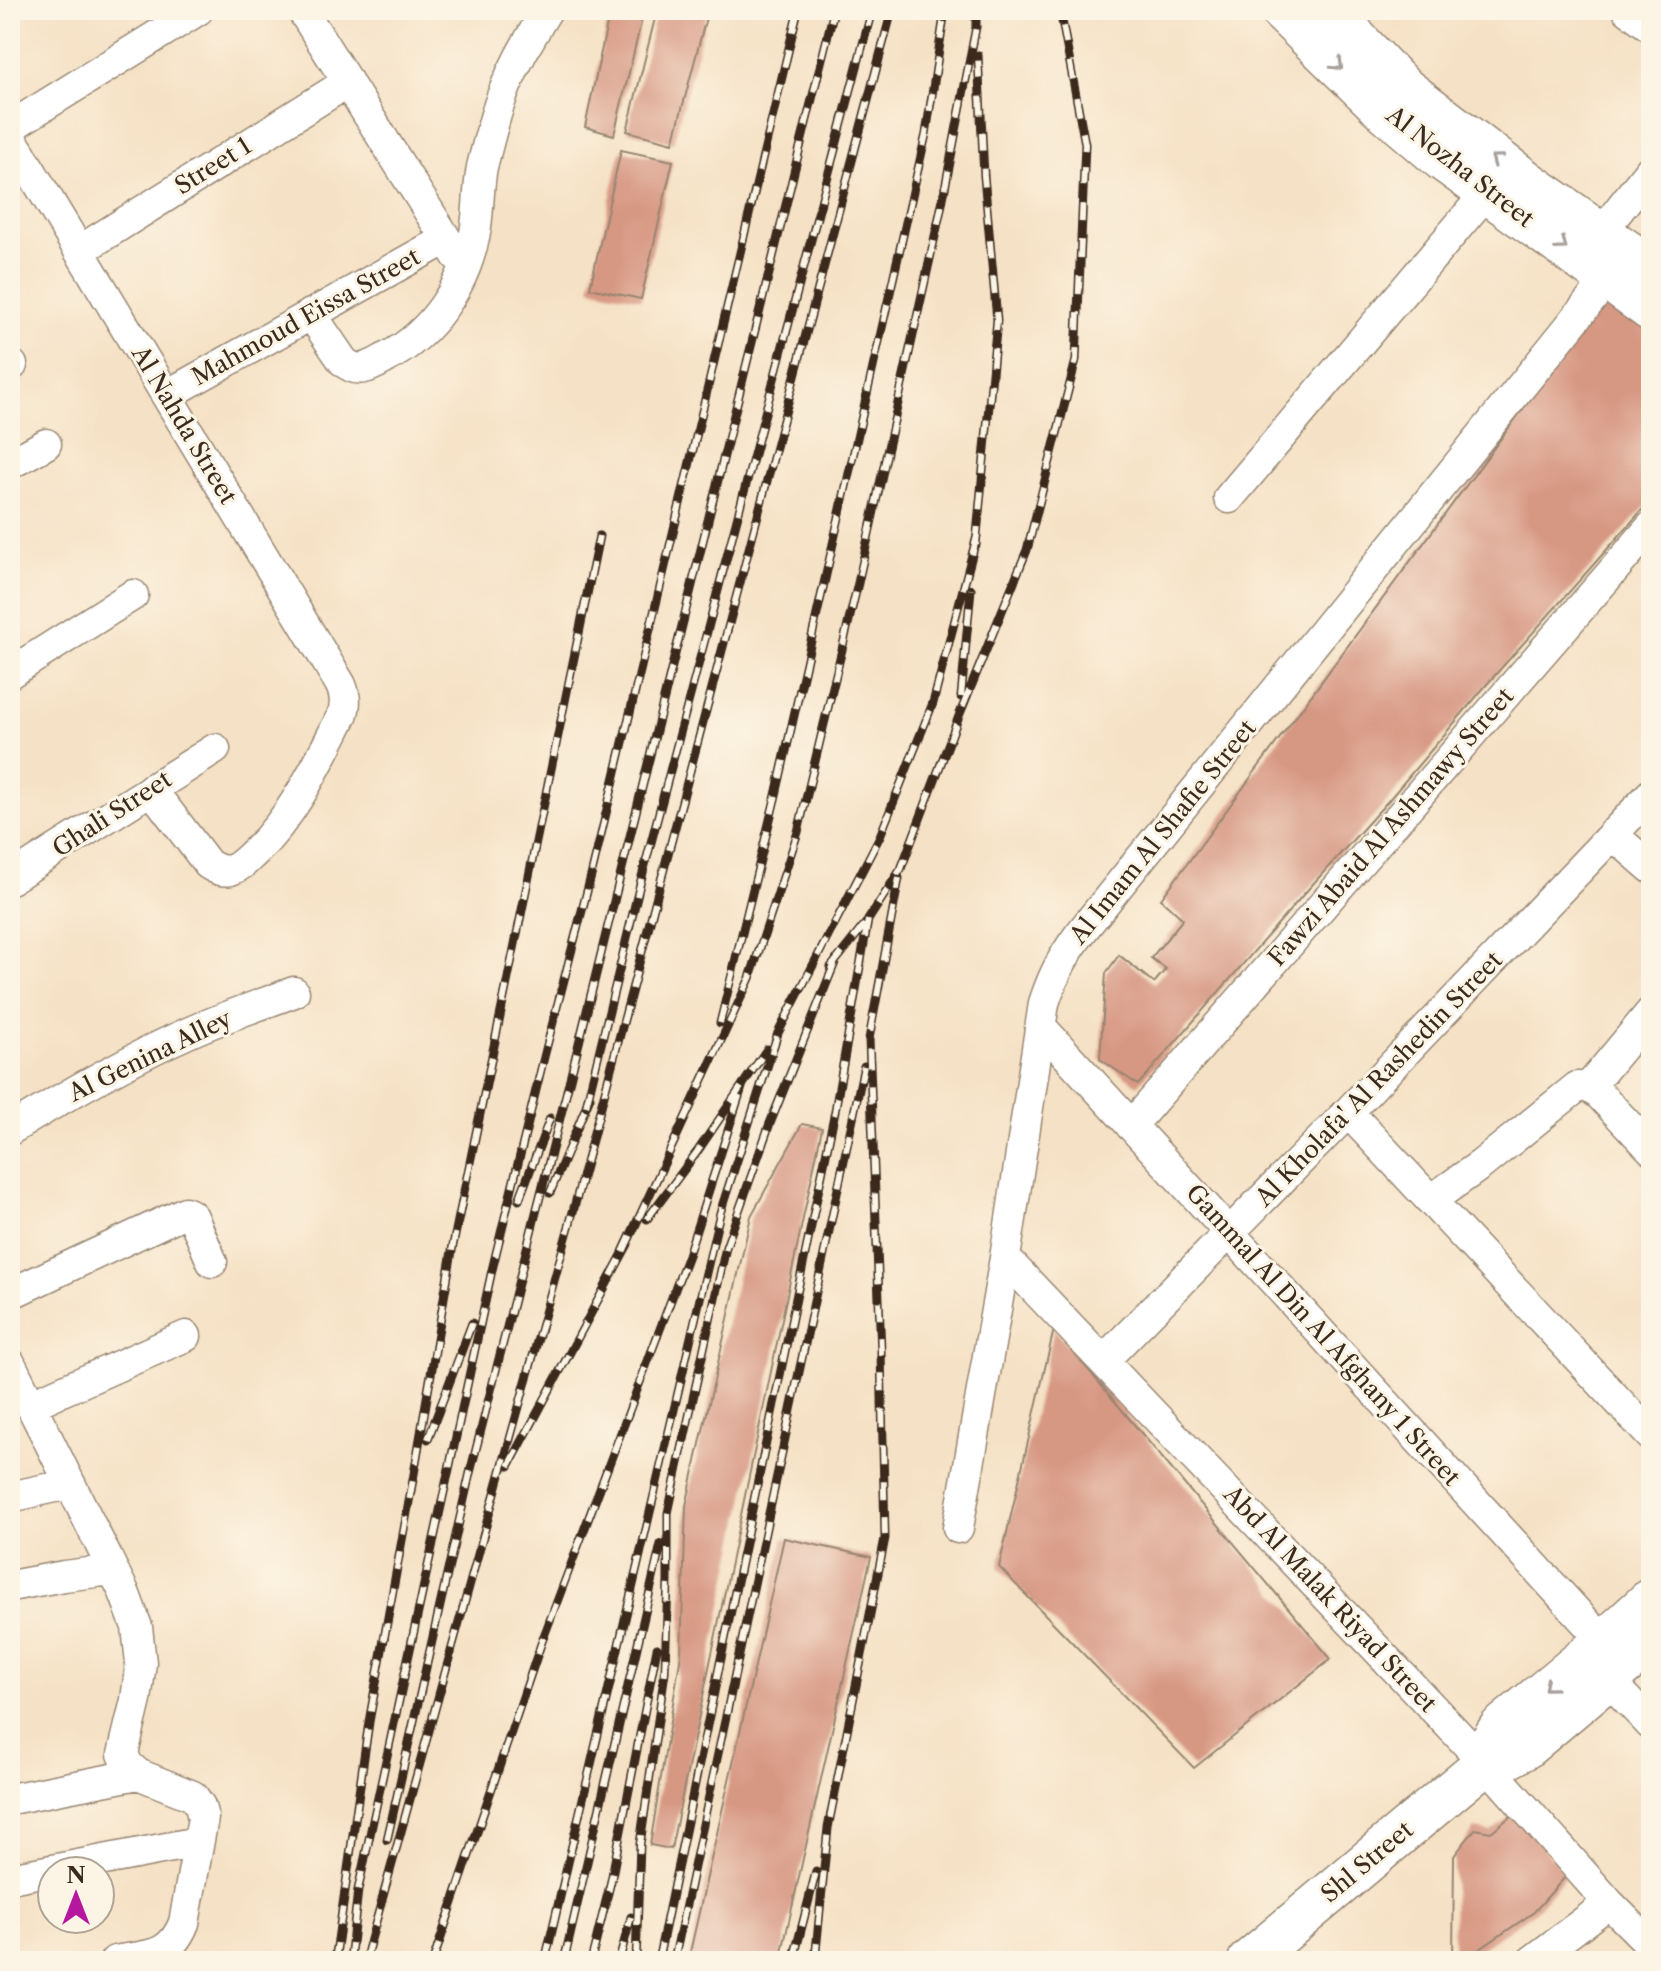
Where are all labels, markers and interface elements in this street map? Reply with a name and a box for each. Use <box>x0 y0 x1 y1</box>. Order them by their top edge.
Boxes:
one-way arrow <box>1329 56 1343 70</box>
street label: Al Nozha Street <box>1380 99 1540 234</box>
street label: Street 1 <box>169 131 256 200</box>
one-way arrow <box>1490 155 1505 169</box>
one-way arrow <box>1553 235 1568 250</box>
street label: Mahmoud Eissa Street <box>187 242 425 391</box>
street label: Al Nahda Street <box>125 339 243 510</box>
street label: Fawzi Abaid Al Ashmawy Street <box>1262 681 1520 972</box>
street label: Al Imam Al Shafie Street <box>1063 714 1262 950</box>
street label: Ghali Street <box>47 764 177 863</box>
street label: Al Kholafa' Al Rashedin Street <box>1249 945 1508 1213</box>
street label: Al Genina Alley <box>63 1003 237 1108</box>
street label: Gammal Al Din Al Afghany 1 Street <box>1180 1178 1467 1492</box>
street label: Abd Al Malak Riyad Street <box>1217 1479 1443 1718</box>
one-way arrow <box>1544 1676 1559 1691</box>
street label: Shl Street <box>1315 1815 1419 1908</box>
north arrow <box>36 1855 116 1935</box>
text: N <box>66 1862 86 1889</box>

